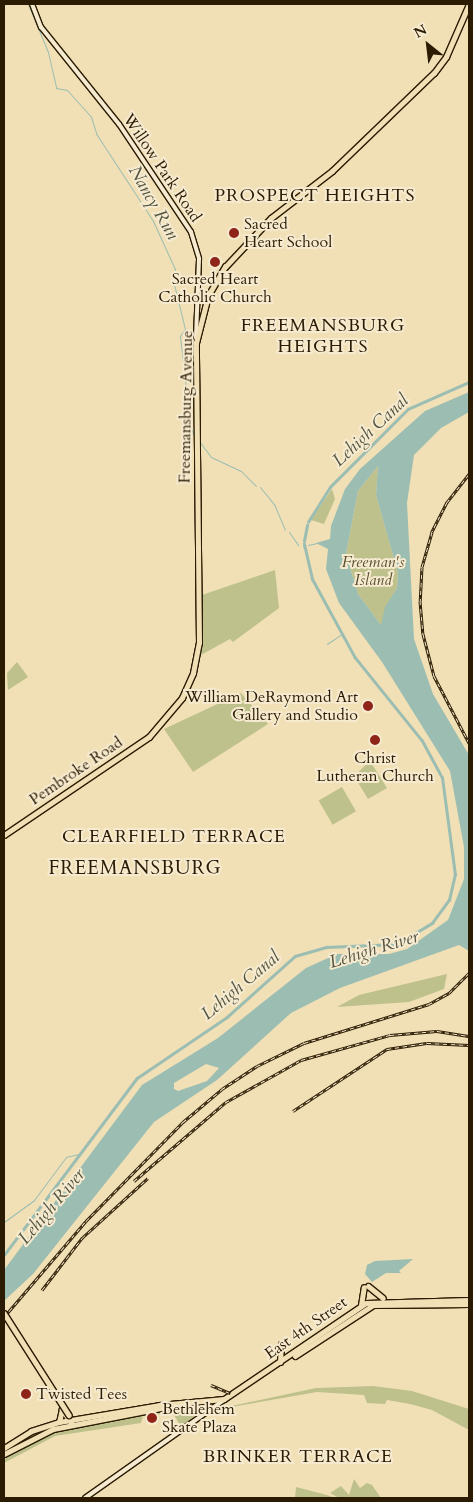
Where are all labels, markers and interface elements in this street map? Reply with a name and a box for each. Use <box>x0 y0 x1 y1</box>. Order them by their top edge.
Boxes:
north arrow <box>403 20 453 70</box>
text: N <box>411 20 430 43</box>
street label: Willow Park Road <box>119 110 205 226</box>
water label: Nancy Run <box>123 162 183 244</box>
district label: PROSPECT HEIGHTS <box>212 185 418 207</box>
place label: Sacred Heart School <box>244 214 332 252</box>
marker: Sacred Heart School <box>228 227 240 239</box>
marker: Sacred Heart Catholic Church <box>209 256 221 268</box>
place label: Sacred Heart Catholic Church <box>158 269 272 307</box>
district label: FREEMANSBURG HEIGHTS <box>239 316 407 358</box>
street label: Freemansburg Avenue <box>175 330 197 484</box>
water label: Lehigh Canal <box>328 390 414 472</box>
park label: Freeman's Island <box>342 552 404 590</box>
place label: William DeRaymond Art Gallery and Studio <box>185 687 358 725</box>
marker: William DeRaymond Art Gallery and Studio <box>362 700 374 712</box>
street label: Pembroke Road <box>26 733 126 809</box>
marker: Christ Lutheran Church <box>369 734 381 746</box>
place label: Christ Lutheran Church <box>316 748 434 786</box>
district label: CLEARFIELD TERRACE <box>60 826 288 848</box>
district label: FREEMANSBURG <box>47 858 223 880</box>
water label: Lehigh River <box>327 926 421 974</box>
water label: Lehigh Canal <box>197 947 285 1025</box>
water label: Lehigh River <box>14 1165 90 1249</box>
street label: East 4th Street <box>261 1293 351 1363</box>
place label: Twisted Tees <box>36 1384 127 1404</box>
marker: Twisted Tees <box>20 1388 32 1400</box>
place label: Bethlehem Skate Plaza <box>162 1399 237 1437</box>
marker: Bethlehem Skate Plaza <box>146 1412 158 1424</box>
district label: BRINKER TERRACE <box>201 1446 395 1468</box>

